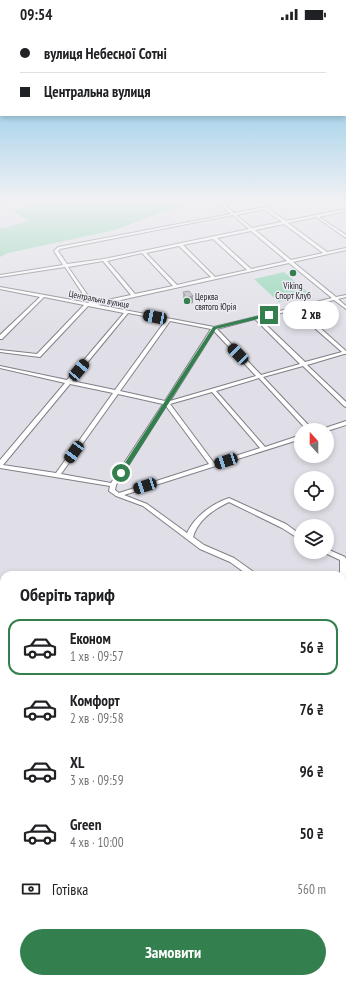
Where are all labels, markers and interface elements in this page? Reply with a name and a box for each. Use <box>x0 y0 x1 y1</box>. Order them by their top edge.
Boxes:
text: 09:54 <box>20 5 52 24</box>
text: вулиця Небесної Сотні <box>44 44 167 63</box>
text: Центральна вулиця <box>44 82 150 101</box>
marker: Viking Спорт Клуб <box>288 268 298 278</box>
place label: Viking Спорт Клуб <box>275 280 311 301</box>
street label: Центральна вулиця <box>68 288 130 310</box>
place label: Церква святого Юрія <box>195 291 236 312</box>
marker: Церква святого Юрія <box>182 296 192 306</box>
callout: 2 хв <box>283 301 339 329</box>
route end <box>260 306 278 324</box>
text: 2 хв <box>301 306 321 323</box>
car <box>142 309 168 325</box>
car <box>225 341 251 367</box>
car <box>67 357 91 383</box>
north arrow <box>294 423 334 463</box>
map controls <box>294 423 334 559</box>
car <box>62 439 86 465</box>
car <box>213 452 239 470</box>
route start <box>112 464 130 482</box>
button: locate <box>294 471 334 511</box>
car <box>132 477 158 495</box>
button: layers <box>294 519 334 559</box>
text: Оберіть тариф <box>20 583 115 606</box>
icon: car <box>22 629 58 665</box>
text: Економ <box>70 629 111 648</box>
text: 56 ₴ <box>299 638 324 657</box>
text: 1 хв · 09:57 <box>70 648 124 665</box>
icon: car <box>22 691 58 727</box>
text: Комфорт <box>70 691 120 710</box>
text: 76 ₴ <box>299 700 324 719</box>
text: 2 хв · 09:58 <box>70 710 124 727</box>
icon: car <box>22 753 58 789</box>
text: XL <box>70 753 84 772</box>
text: 96 ₴ <box>299 762 324 781</box>
text: 3 хв · 09:59 <box>70 772 124 789</box>
icon: car <box>22 815 58 851</box>
text: Green <box>70 815 102 834</box>
text: 50 ₴ <box>299 824 324 843</box>
text: 4 хв · 10:00 <box>70 834 124 851</box>
icon: cash <box>20 878 42 900</box>
text: Готівка <box>52 880 88 899</box>
text: 560 m <box>297 881 326 898</box>
button: Замовити <box>20 929 326 975</box>

